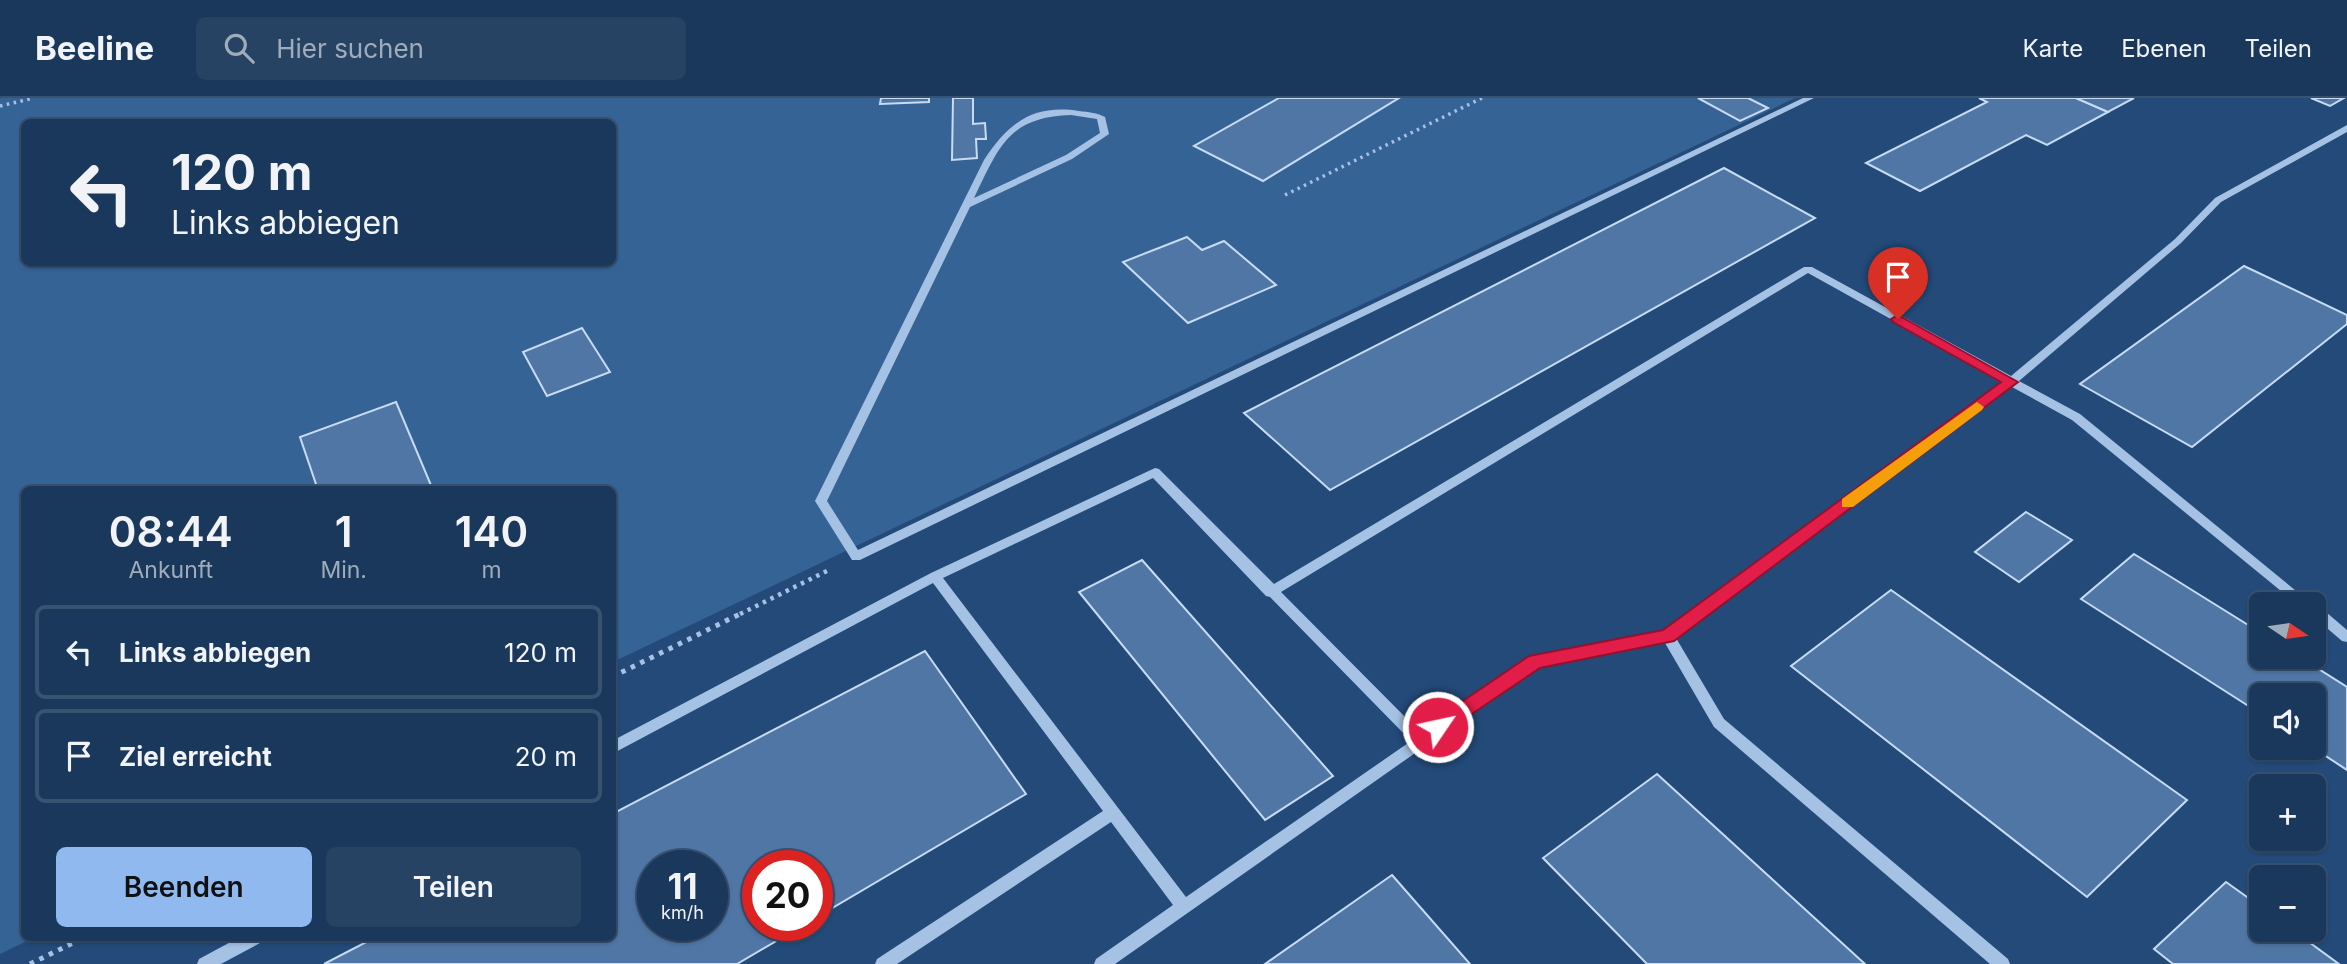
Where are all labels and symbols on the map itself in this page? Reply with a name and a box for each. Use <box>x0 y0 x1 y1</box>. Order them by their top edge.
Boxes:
pin <box>1868 247 1928 319</box>
north arrow <box>2249 592 2326 668</box>
position arrow <box>1401 690 1475 764</box>
speed limit sign: 20 <box>742 850 833 941</box>

